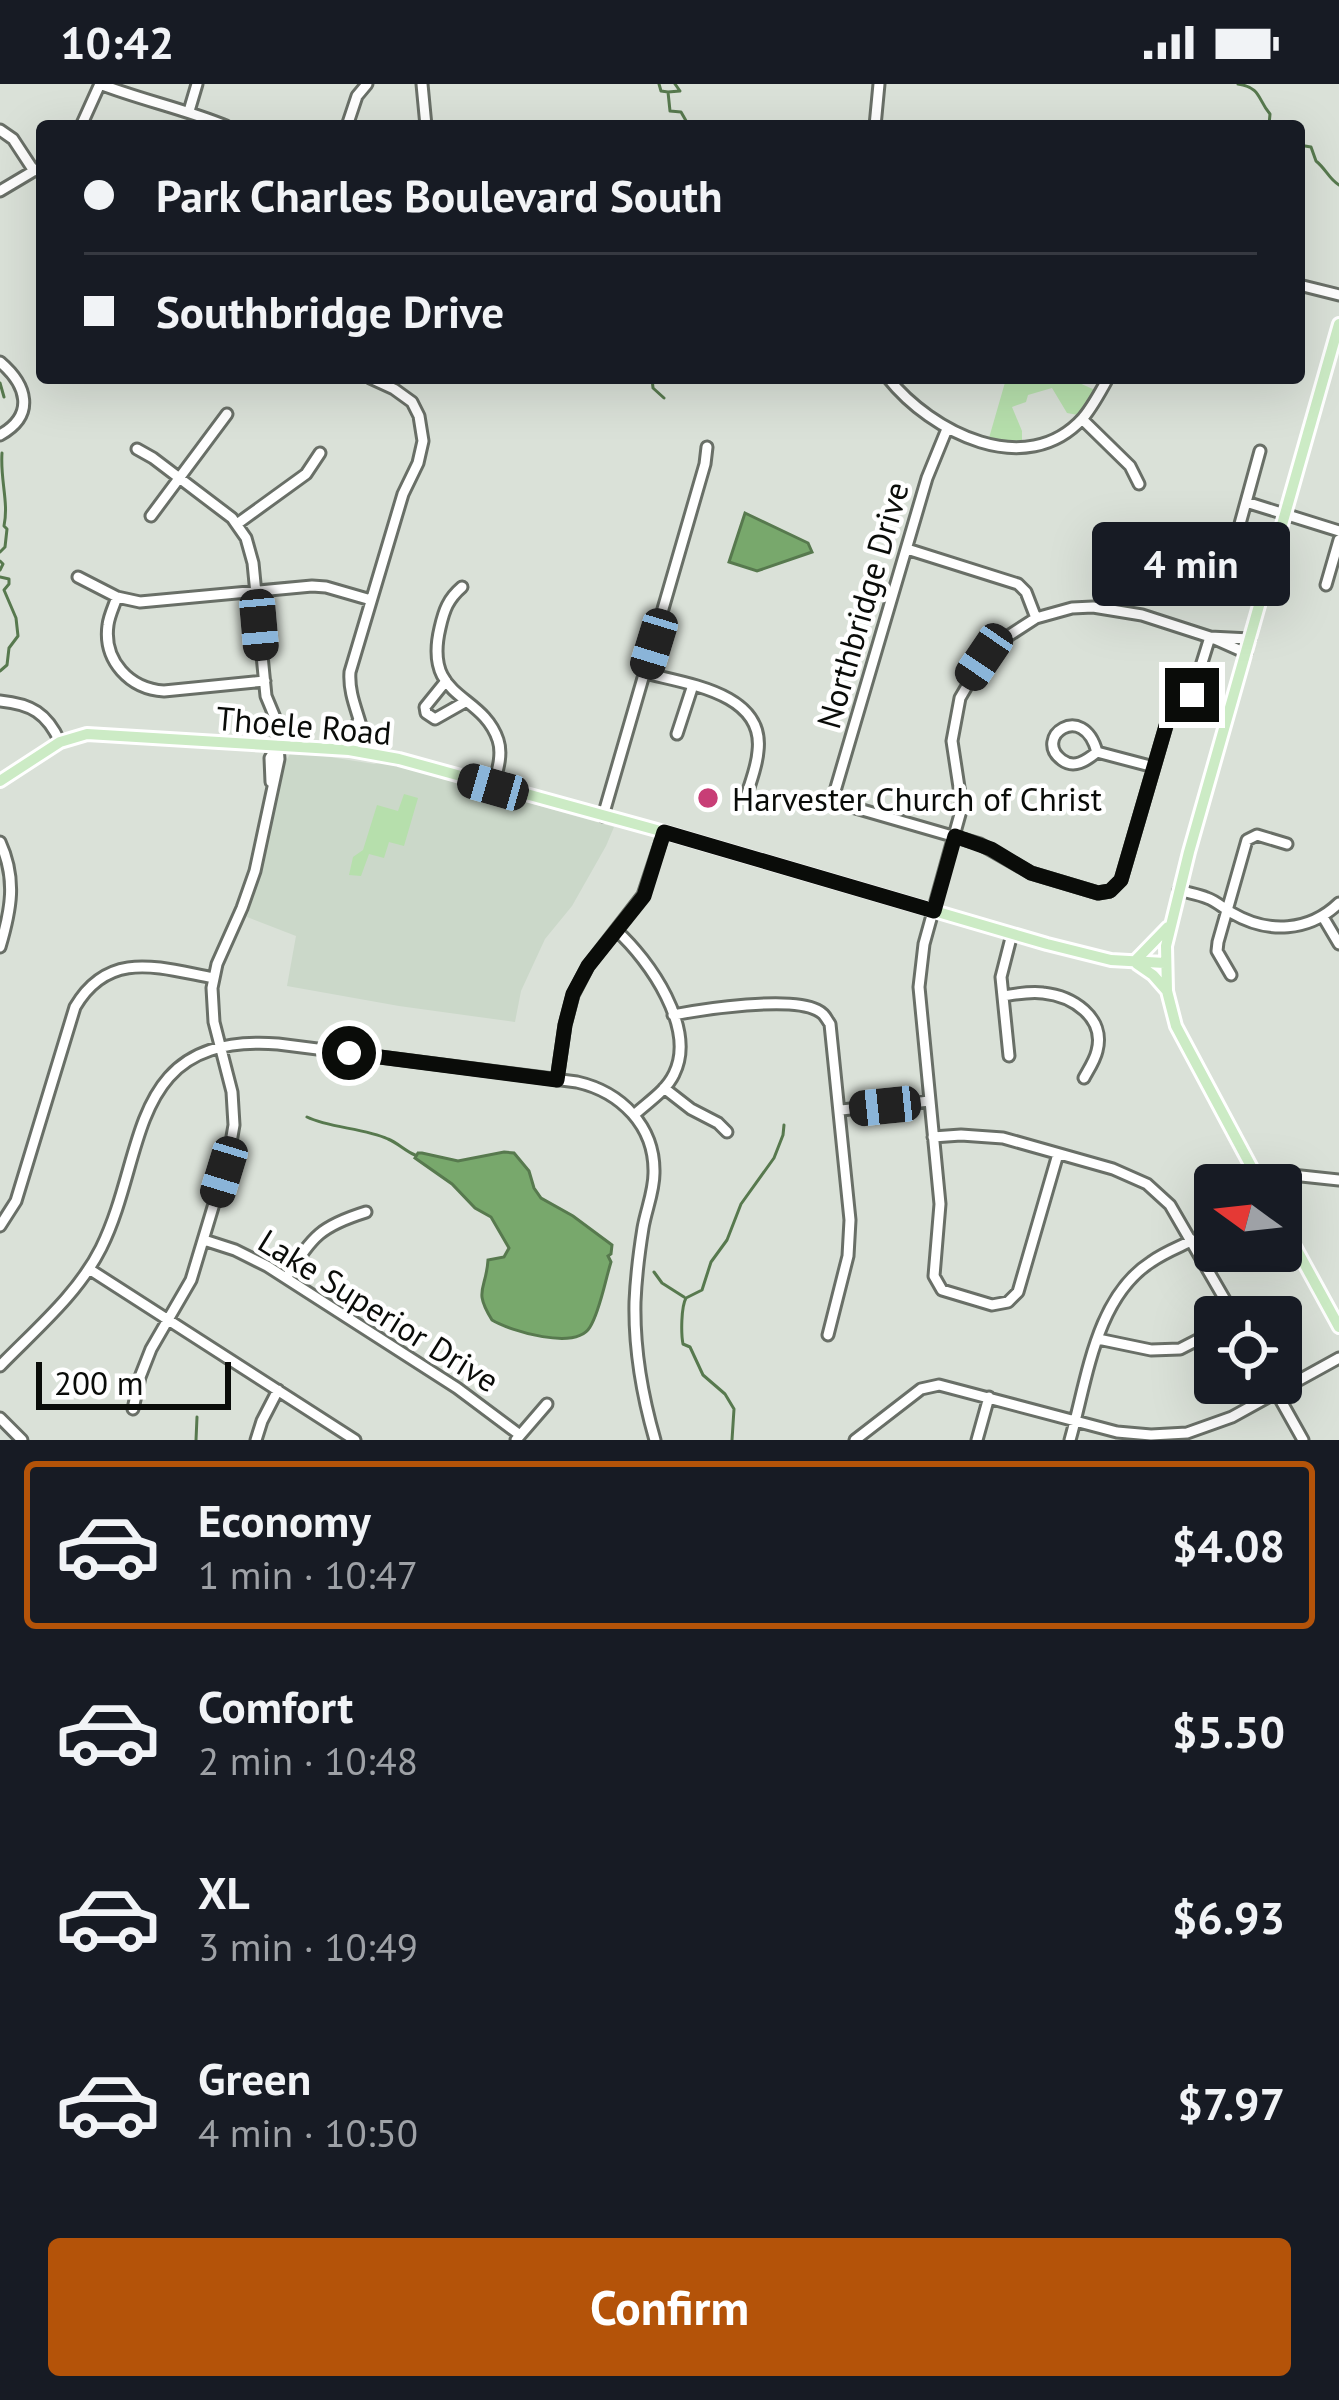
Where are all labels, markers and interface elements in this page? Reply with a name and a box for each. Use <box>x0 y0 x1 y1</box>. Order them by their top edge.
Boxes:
text: 10:42 <box>60 13 174 71</box>
text: Park Charles Boulevard South <box>156 166 722 224</box>
text: Southbridge Drive <box>156 282 504 340</box>
street label: Northbridge Drive <box>806 477 918 733</box>
callout: 4 min <box>1093 521 1291 605</box>
text: 4 min <box>1143 538 1239 589</box>
car <box>238 588 280 662</box>
car <box>626 604 682 684</box>
car <box>949 617 1019 697</box>
route end <box>1165 668 1219 722</box>
street label: Thoele Road <box>215 696 393 754</box>
car <box>453 760 533 814</box>
place label: Harvester Church of Christ <box>732 777 1102 820</box>
marker: Harvester Church of Christ <box>695 785 721 811</box>
route start <box>322 1026 376 1080</box>
car <box>847 1084 923 1128</box>
car <box>196 1132 252 1212</box>
north arrow <box>1194 1164 1302 1272</box>
map controls <box>1194 1164 1302 1404</box>
street label: Lake Superior Drive <box>251 1219 507 1401</box>
button: locate <box>1194 1296 1302 1404</box>
scale bar <box>36 1356 231 1409</box>
text: 200 m <box>54 1361 144 1404</box>
icon: car <box>54 1491 162 1599</box>
text: Economy <box>198 1491 371 1549</box>
text: $4.08 <box>1172 1516 1285 1574</box>
text: 1 min · 10:47 <box>198 1549 418 1600</box>
icon: car <box>54 1677 162 1785</box>
text: Comfort <box>198 1677 353 1735</box>
text: $5.50 <box>1172 1702 1285 1760</box>
text: 2 min · 10:48 <box>198 1735 418 1786</box>
icon: car <box>54 1863 162 1971</box>
text: XL <box>198 1863 250 1921</box>
text: $6.93 <box>1172 1888 1285 1946</box>
text: 3 min · 10:49 <box>198 1921 418 1972</box>
icon: car <box>54 2049 162 2157</box>
text: Green <box>198 2049 311 2107</box>
text: $7.97 <box>1177 2074 1285 2132</box>
text: 4 min · 10:50 <box>198 2107 418 2158</box>
button: Confirm <box>48 2238 1291 2376</box>

